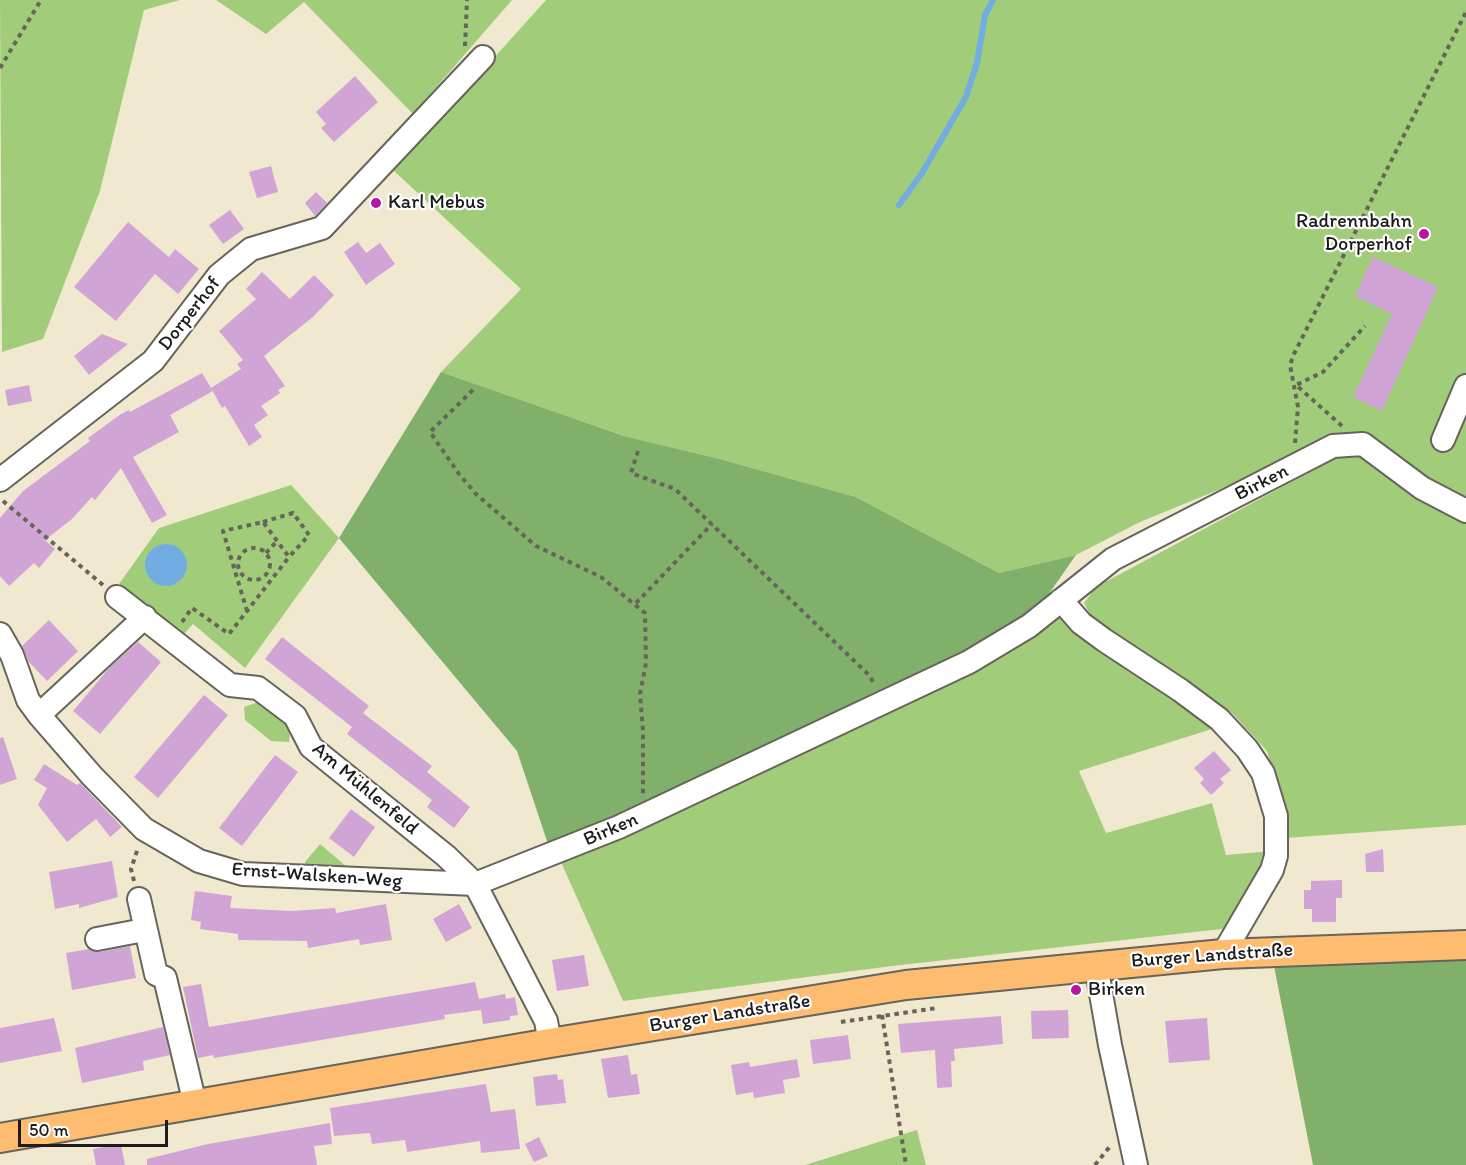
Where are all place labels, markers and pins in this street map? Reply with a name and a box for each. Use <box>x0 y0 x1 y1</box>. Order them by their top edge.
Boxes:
place label: Karl Mebus <box>388 191 485 215</box>
marker: Karl Mebus <box>369 196 383 210</box>
place label: Radrennbahn Dorperhof <box>1296 210 1412 257</box>
marker: Radrennbahn Dorperhof <box>1417 227 1431 241</box>
place label: Birken <box>1088 978 1145 1002</box>
marker: Birken <box>1069 983 1083 997</box>

